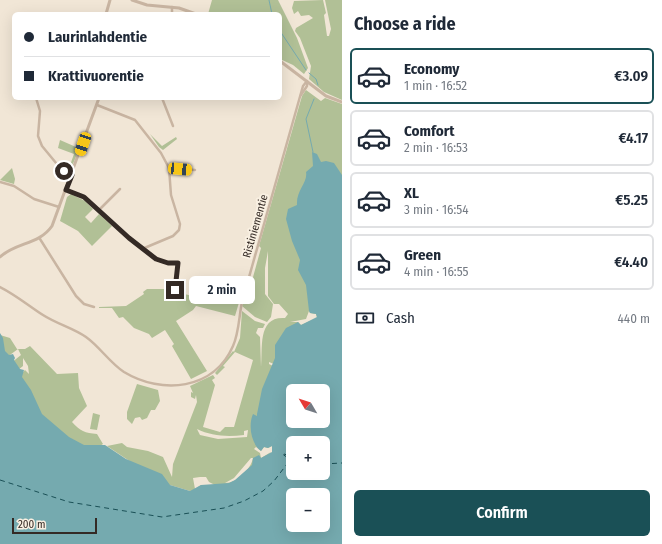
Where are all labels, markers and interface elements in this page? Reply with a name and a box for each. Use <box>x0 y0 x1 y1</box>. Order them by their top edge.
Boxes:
text: Choose a ride <box>354 13 456 35</box>
text: Laurinlahdentie <box>48 28 147 46</box>
icon: car <box>356 58 392 94</box>
text: Economy <box>404 60 459 78</box>
text: Krattivuorentie <box>48 67 144 85</box>
text: €3.09 <box>614 67 648 85</box>
text: 1 min · 16:52 <box>404 78 467 93</box>
icon: car <box>356 120 392 156</box>
text: Comfort <box>404 122 455 140</box>
text: €4.17 <box>618 129 648 147</box>
car <box>73 131 93 157</box>
text: 2 min · 16:53 <box>404 140 468 155</box>
route start <box>55 162 73 180</box>
car <box>168 162 192 176</box>
icon: car <box>356 182 392 218</box>
text: XL <box>404 184 419 202</box>
text: €5.25 <box>615 191 648 209</box>
street label: Ristiniementie <box>240 193 271 259</box>
text: 3 min · 16:54 <box>404 202 469 217</box>
icon: car <box>356 244 392 280</box>
text: Green <box>404 246 441 264</box>
text: €4.40 <box>614 253 648 271</box>
text: 4 min · 16:55 <box>404 264 469 279</box>
callout: 2 min <box>189 276 255 304</box>
route end <box>166 281 184 299</box>
text: 2 min <box>208 282 236 297</box>
icon: cash <box>354 307 376 329</box>
text: Cash <box>386 309 415 327</box>
text: 440 m <box>618 311 650 326</box>
north arrow <box>286 384 330 428</box>
map controls <box>286 384 330 532</box>
button: + <box>286 436 330 480</box>
button: − <box>286 488 330 532</box>
button: Confirm <box>354 490 650 536</box>
scale bar <box>12 516 97 535</box>
text: 200 m <box>18 518 45 531</box>

